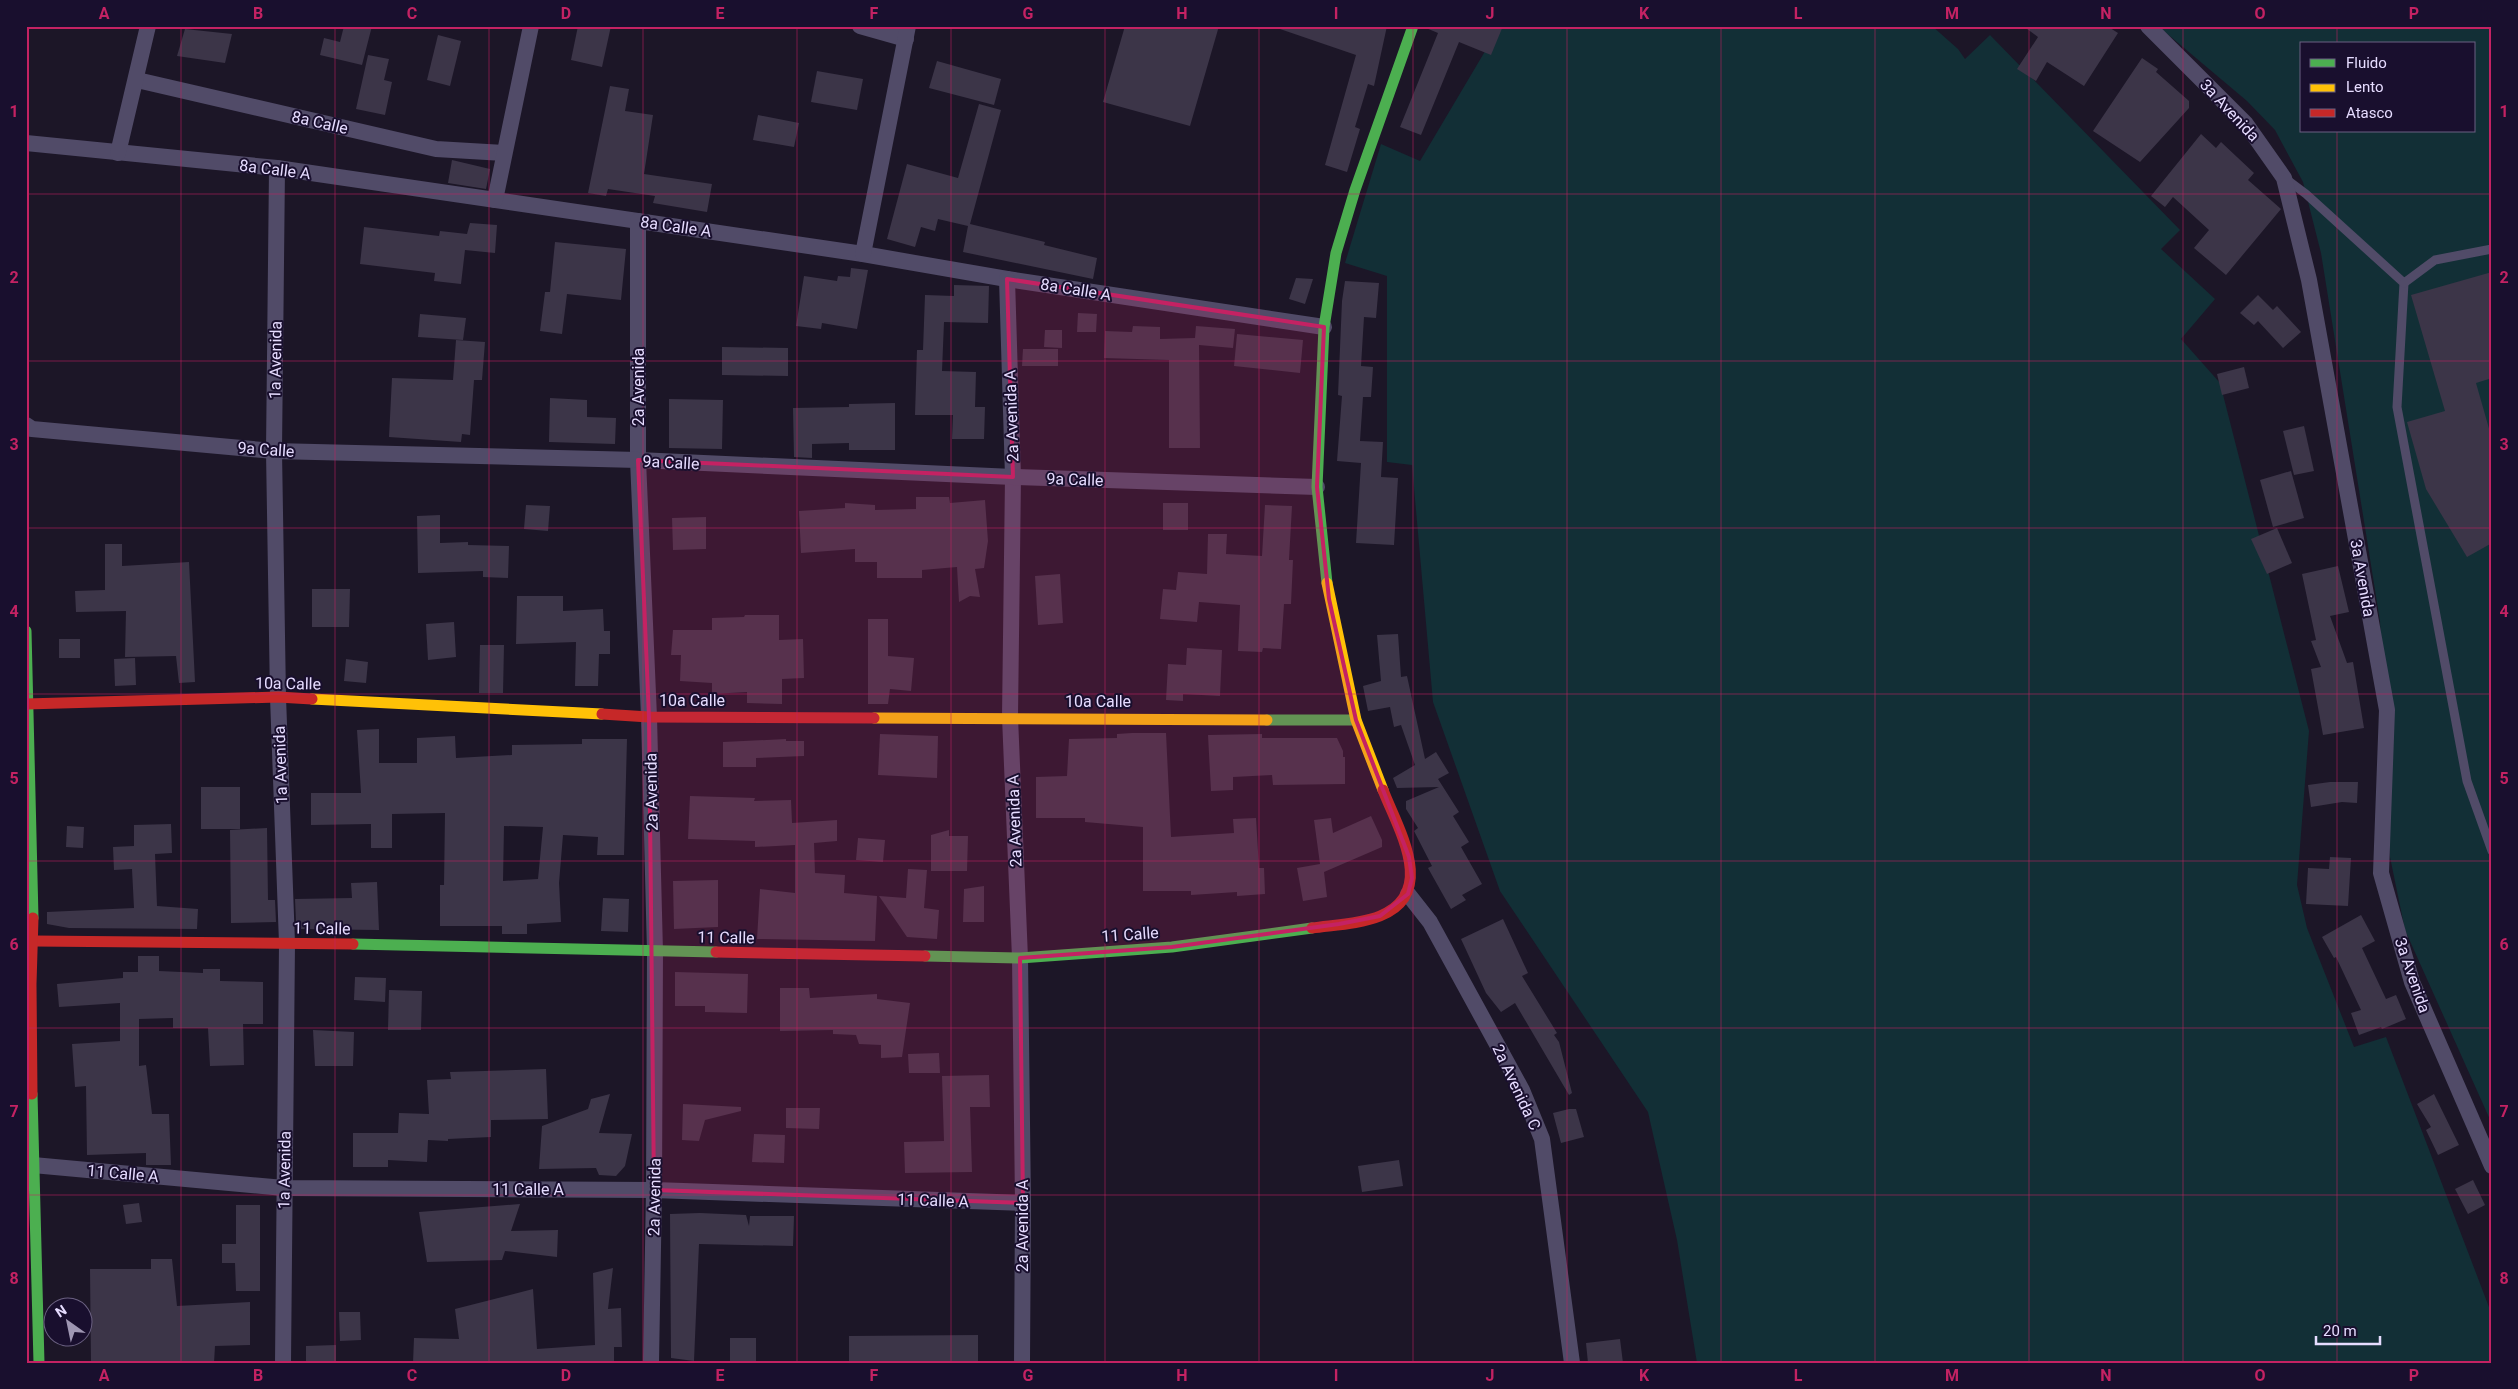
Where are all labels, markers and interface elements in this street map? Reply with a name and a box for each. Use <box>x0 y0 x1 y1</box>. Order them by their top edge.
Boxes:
text: A <box>99 4 110 23</box>
text: B <box>253 4 263 23</box>
text: C <box>407 4 417 23</box>
text: D <box>561 4 571 23</box>
text: E <box>716 4 725 23</box>
text: F <box>870 4 879 23</box>
text: G <box>1023 4 1034 23</box>
text: H <box>1176 4 1188 23</box>
text: I <box>1334 4 1338 23</box>
text: J <box>1486 4 1494 23</box>
text: K <box>1639 4 1650 23</box>
text: L <box>1794 4 1803 23</box>
text: M <box>1945 4 1959 23</box>
text: N <box>2100 4 2112 23</box>
text: O <box>2254 4 2266 23</box>
text: P <box>2409 4 2419 23</box>
legend <box>2300 42 2476 132</box>
text: Fluido <box>2346 54 2387 72</box>
street label: 3a Avenida <box>2196 75 2263 145</box>
text: Lento <box>2346 78 2384 96</box>
text: 1 <box>9 102 19 121</box>
text: 1 <box>2499 102 2509 121</box>
text: Atasco <box>2346 104 2393 122</box>
street label: 8a Calle <box>290 107 350 138</box>
street label: 8a Calle A <box>238 156 312 183</box>
street label: 8a Calle A <box>639 212 713 241</box>
text: 2 <box>9 268 19 287</box>
text: 2 <box>2499 268 2509 287</box>
street label: 8a Calle A <box>1039 275 1113 305</box>
street label: 1a Avenida <box>265 321 286 399</box>
street label: 2a Avenida <box>629 348 648 426</box>
street label: 2a Avenida A <box>1000 369 1023 463</box>
text: 3 <box>9 435 19 454</box>
text: 3 <box>2499 435 2509 454</box>
street label: 9a Calle <box>237 438 295 461</box>
street label: 9a Calle <box>642 452 700 473</box>
street label: 9a Calle <box>1046 469 1104 490</box>
street label: 3a Avenida <box>2346 538 2379 618</box>
text: 4 <box>9 602 19 621</box>
text: 4 <box>2499 602 2509 621</box>
street label: 10a Calle <box>255 673 321 694</box>
street label: 10a Calle <box>659 691 725 710</box>
street label: 10a Calle <box>1065 692 1131 711</box>
street label: 1a Avenida <box>270 726 291 804</box>
street label: 2a Avenida <box>641 753 662 831</box>
text: 5 <box>9 769 19 788</box>
text: 5 <box>2499 769 2509 788</box>
street label: 2a Avenida A <box>1003 774 1026 868</box>
street label: 11 Calle <box>293 919 351 938</box>
street label: 11 Calle <box>1101 923 1159 946</box>
street label: 11 Calle <box>697 928 755 947</box>
text: 6 <box>9 935 19 954</box>
street label: 3a Avenida <box>2391 935 2434 1015</box>
text: 6 <box>2499 935 2509 954</box>
street label: 2a Avenida C <box>1488 1041 1545 1133</box>
text: 7 <box>9 1102 19 1121</box>
text: 7 <box>2499 1102 2509 1121</box>
street label: 1a Avenida <box>274 1131 295 1209</box>
street label: 2a Avenida <box>644 1158 665 1236</box>
street label: 11 Calle A <box>86 1161 160 1186</box>
street label: 2a Avenida A <box>1013 1179 1032 1272</box>
street label: 11 Calle A <box>492 1180 564 1199</box>
street label: 11 Calle A <box>897 1190 970 1211</box>
text: 8 <box>9 1269 19 1288</box>
text: 8 <box>2499 1269 2509 1288</box>
north arrow <box>42 1296 92 1346</box>
text: N <box>52 1302 69 1321</box>
scale bar <box>2316 1314 2379 1346</box>
text: 20 m <box>2323 1322 2357 1340</box>
text: A <box>99 1366 110 1385</box>
text: B <box>253 1366 263 1385</box>
text: C <box>407 1366 417 1385</box>
text: D <box>561 1366 571 1385</box>
text: E <box>716 1366 725 1385</box>
text: F <box>870 1366 879 1385</box>
text: G <box>1023 1366 1034 1385</box>
text: H <box>1176 1366 1188 1385</box>
text: I <box>1334 1366 1338 1385</box>
text: J <box>1486 1366 1494 1385</box>
text: K <box>1639 1366 1650 1385</box>
text: L <box>1794 1366 1803 1385</box>
text: M <box>1945 1366 1959 1385</box>
text: N <box>2100 1366 2112 1385</box>
text: O <box>2254 1366 2266 1385</box>
text: P <box>2409 1366 2419 1385</box>

